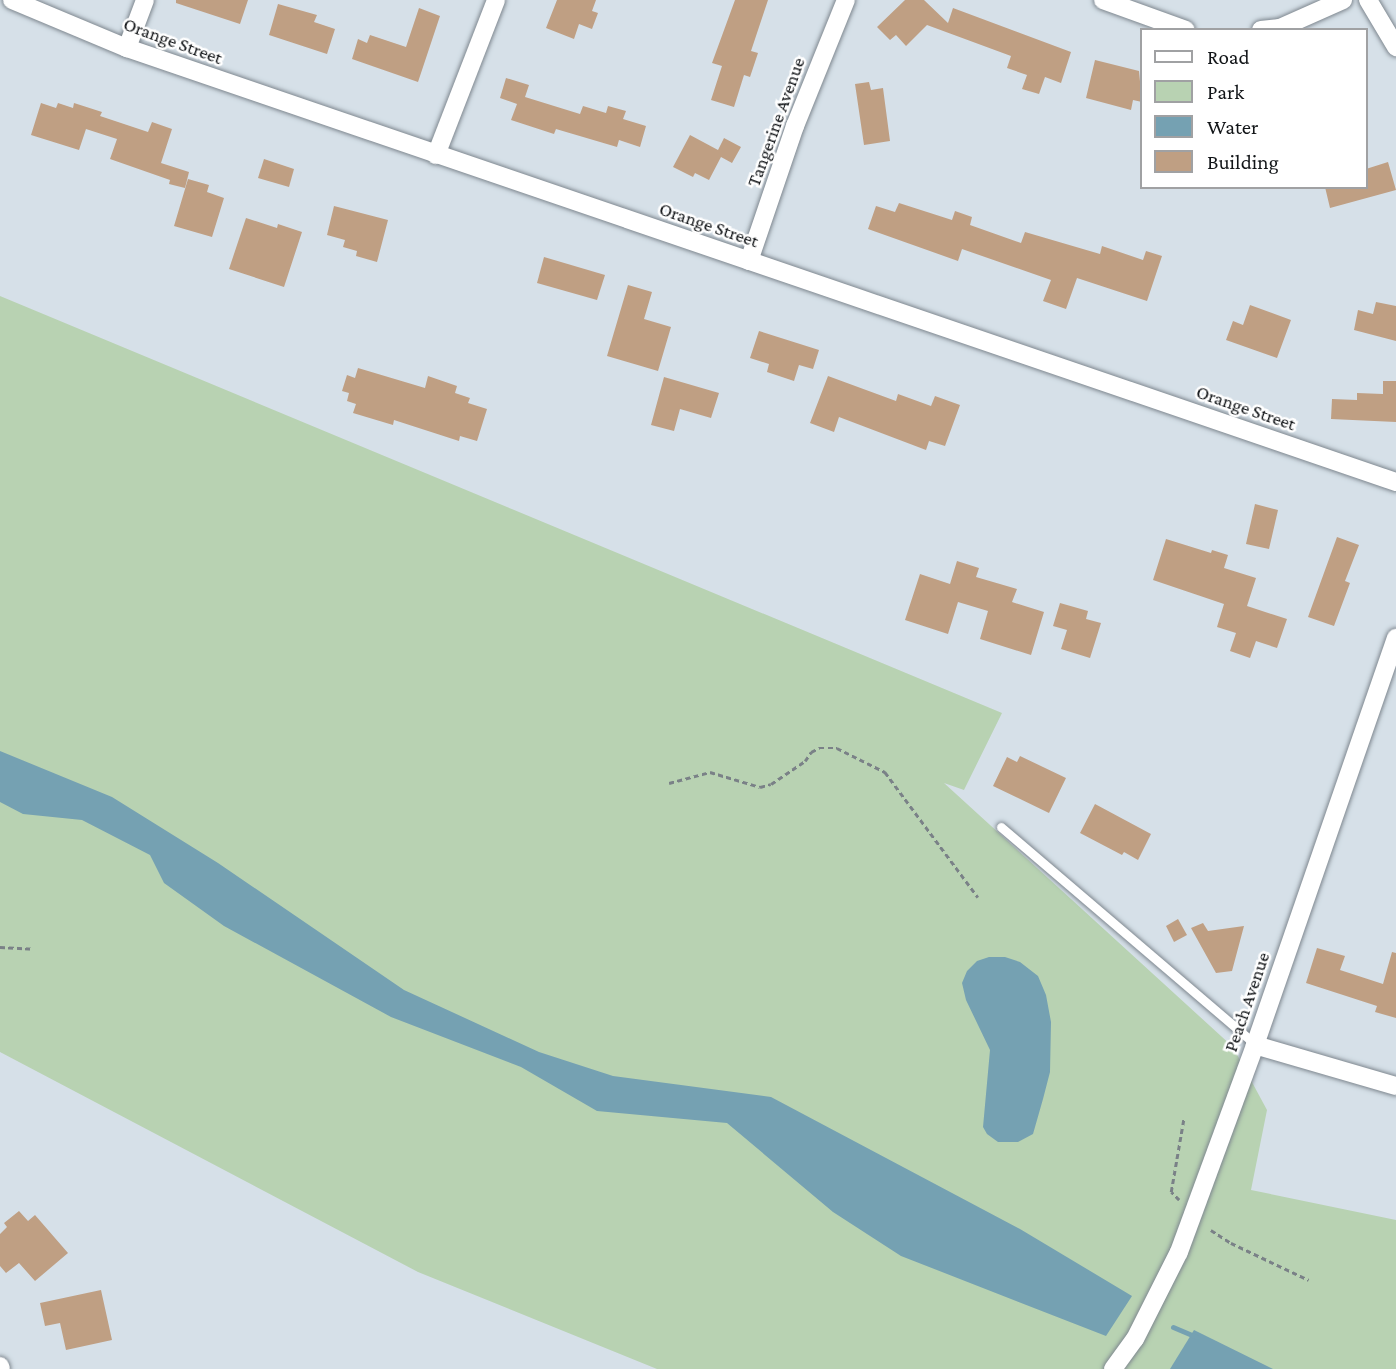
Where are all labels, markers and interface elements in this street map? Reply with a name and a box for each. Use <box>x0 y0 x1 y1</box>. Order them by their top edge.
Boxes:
street label: Orange Street <box>120 13 226 69</box>
legend <box>1140 28 1368 189</box>
text: Road <box>1207 45 1250 69</box>
street label: Tangerine Avenue <box>742 54 810 190</box>
text: Park <box>1207 80 1244 104</box>
text: Water <box>1207 115 1259 139</box>
text: Building <box>1207 150 1279 174</box>
street label: Orange Street <box>656 197 762 253</box>
street label: Orange Street <box>1193 380 1299 436</box>
street label: Peach Avenue <box>1219 949 1275 1055</box>

